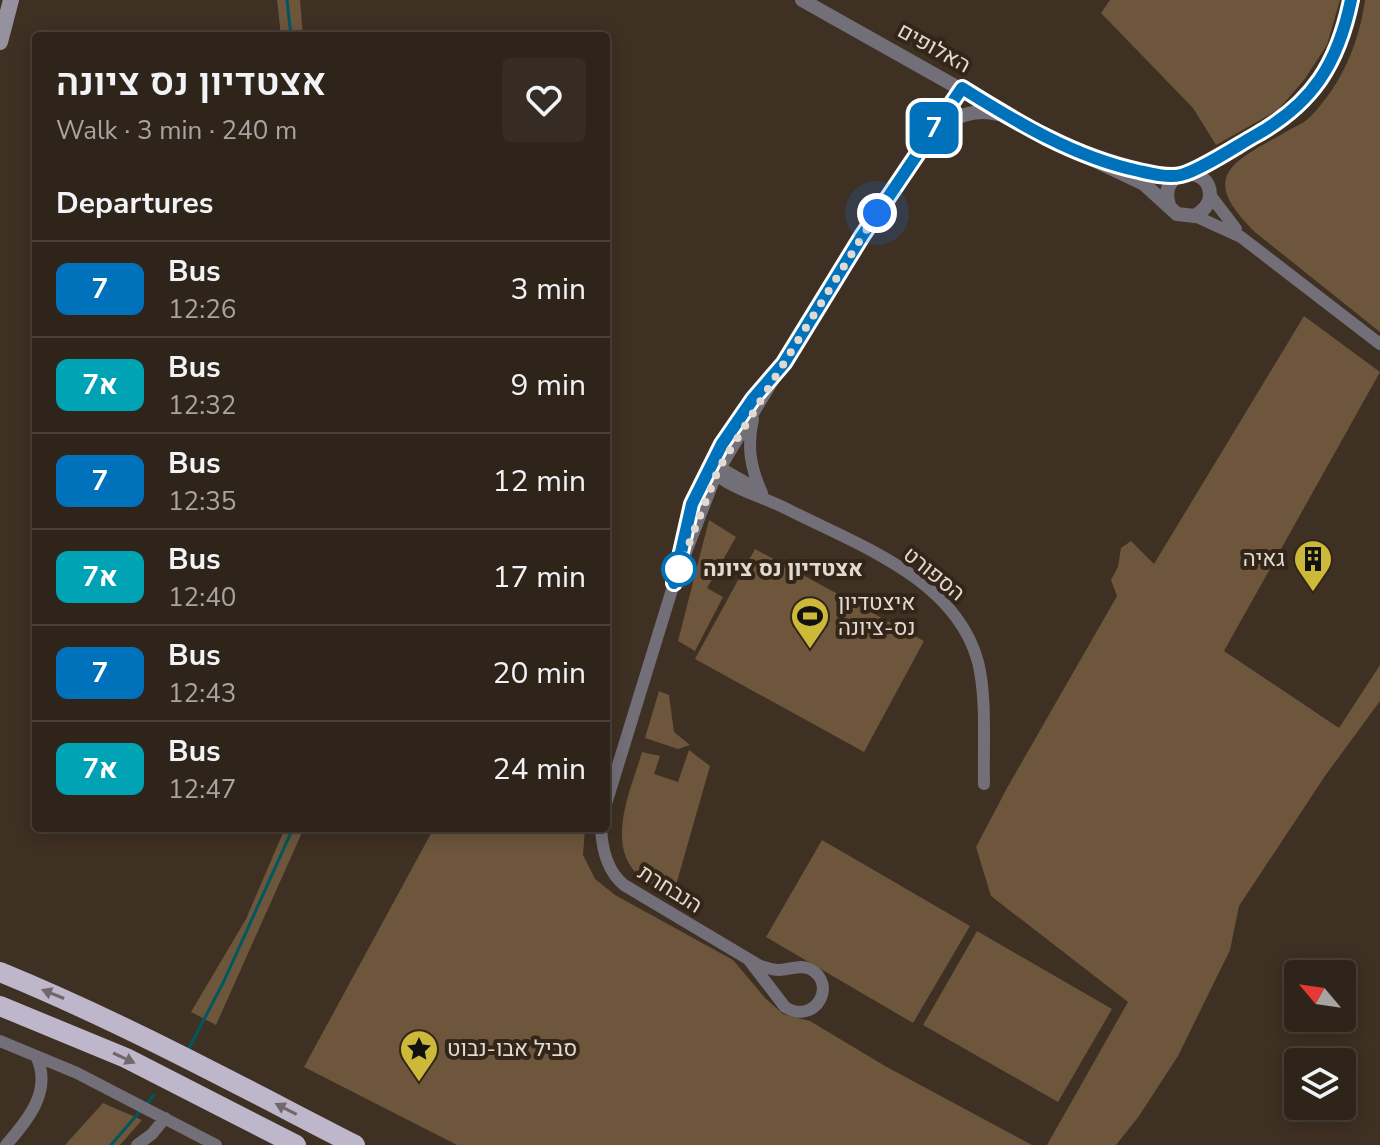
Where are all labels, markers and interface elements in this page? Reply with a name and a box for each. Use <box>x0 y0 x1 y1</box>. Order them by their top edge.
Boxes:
street label: האלופים <box>892 16 976 80</box>
text: אצטדיון נס ציונה <box>56 57 326 108</box>
button: heart <box>502 58 586 142</box>
line badge: 7 <box>908 102 960 154</box>
text: 7 <box>926 109 942 147</box>
text: Walk · 3 min · 240 m <box>56 113 297 148</box>
text: Departures <box>56 183 213 224</box>
your location <box>857 193 897 233</box>
text: Bus <box>168 251 221 292</box>
text: 3 min <box>511 269 586 310</box>
text: 7 <box>92 270 108 308</box>
text: 12:26 <box>168 292 236 327</box>
text: Bus <box>168 347 221 388</box>
text: 9 min <box>511 365 586 406</box>
text: 7א <box>82 366 118 404</box>
text: 12:32 <box>168 388 236 423</box>
text: Bus <box>168 443 221 484</box>
text: 12 min <box>493 461 586 502</box>
text: 7 <box>92 462 108 500</box>
text: 12:35 <box>168 484 236 519</box>
building icon: גאיה <box>1292 538 1334 593</box>
text: Bus <box>168 539 221 580</box>
street label: הספורט <box>897 540 971 608</box>
place label: גאיה <box>1243 544 1285 574</box>
marker: אצטדיון נס ציונה <box>662 552 696 586</box>
place label: אצטדיון נס ציונה <box>703 554 863 584</box>
text: 17 min <box>493 557 586 598</box>
text: 7א <box>82 558 118 596</box>
text: 12:40 <box>168 580 236 615</box>
place label: איצטדיון נס-ציונה <box>838 588 915 643</box>
sports icon: איצטדיון נס-ציונה <box>789 595 831 650</box>
text: Bus <box>168 635 221 676</box>
text: 20 min <box>493 653 586 694</box>
text: 7 <box>92 654 108 692</box>
text: 12:43 <box>168 676 236 711</box>
text: Bus <box>168 731 221 772</box>
text: 24 min <box>493 749 586 790</box>
text: 7א <box>82 750 118 788</box>
text: 12:47 <box>168 772 236 807</box>
street label: הנבחרת <box>632 858 708 920</box>
north arrow <box>1284 960 1356 1032</box>
map controls <box>1284 960 1356 1120</box>
one-way arrow <box>41 987 65 1000</box>
place icon: סביל אבו-נבוט <box>398 1028 440 1083</box>
place label: סביל אבו-נבוט <box>447 1034 577 1064</box>
button: layers <box>1284 1048 1356 1120</box>
one-way arrow <box>112 1051 136 1064</box>
one-way arrow <box>275 1103 297 1117</box>

